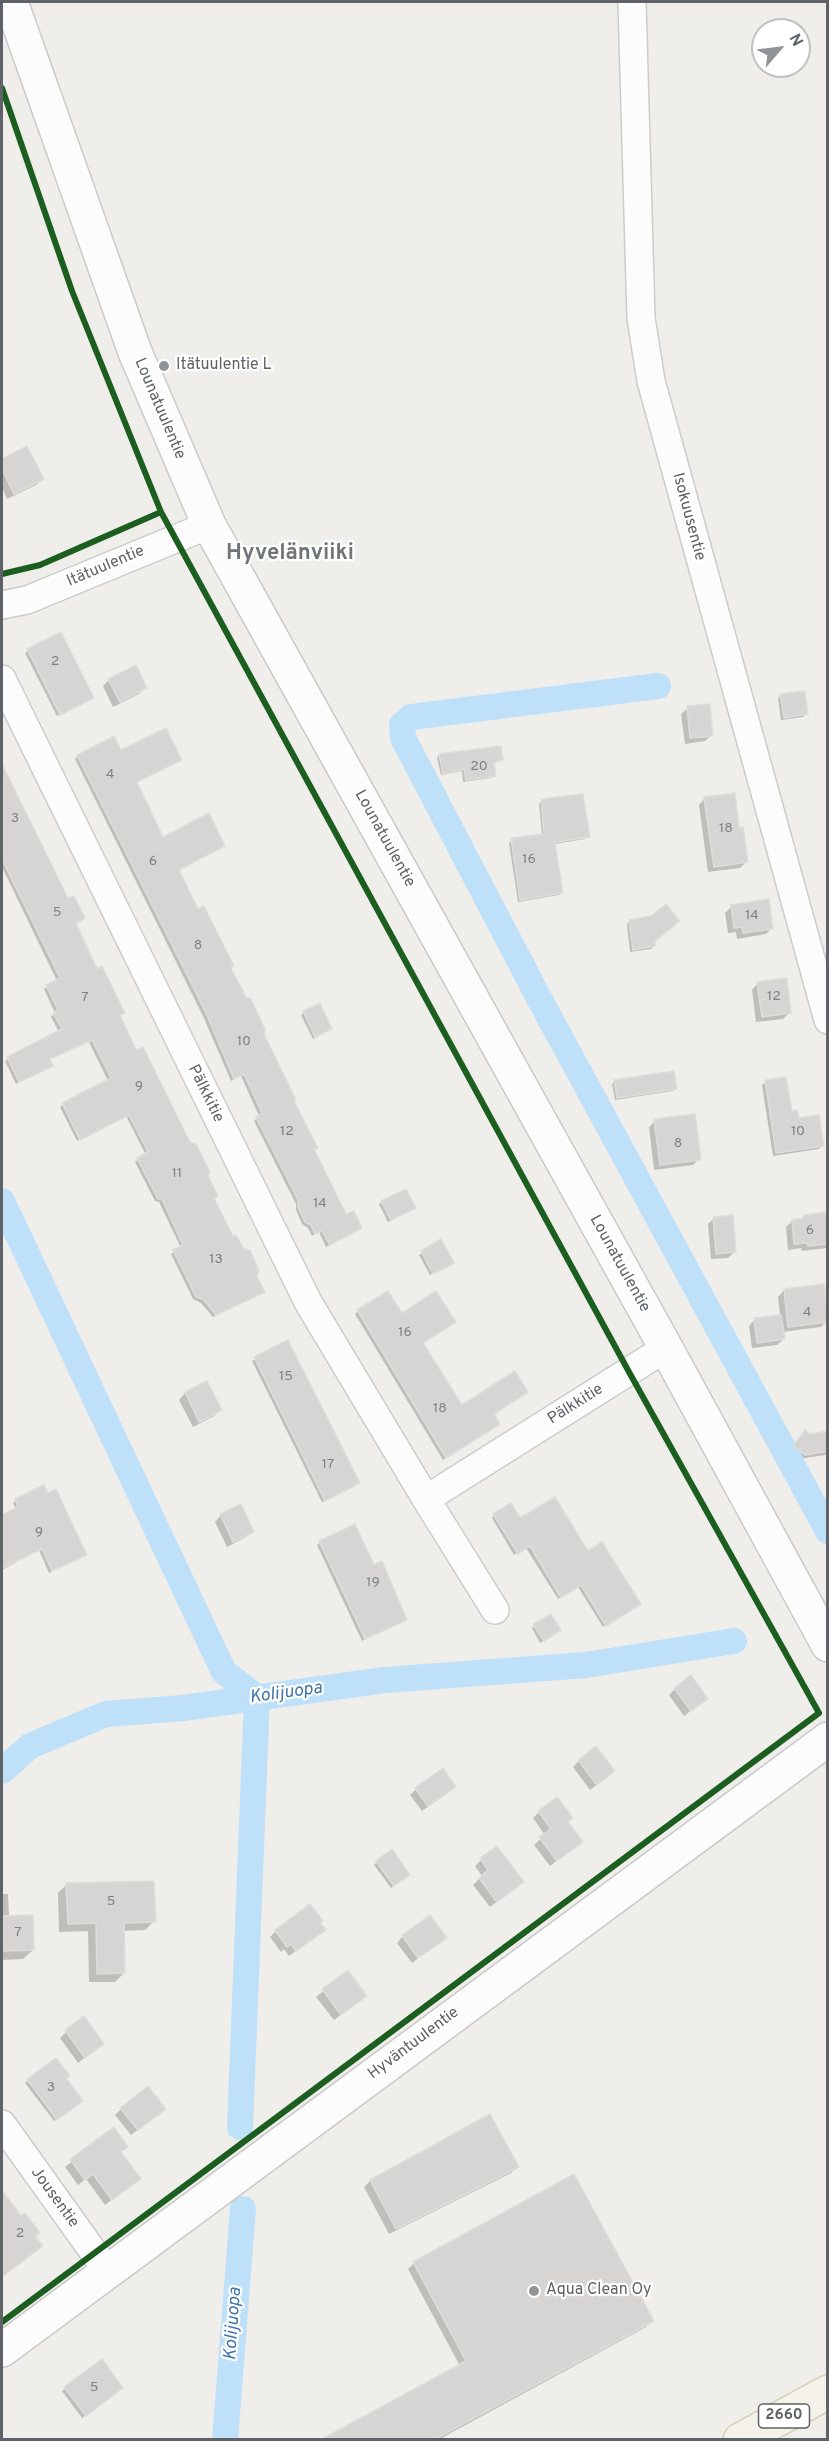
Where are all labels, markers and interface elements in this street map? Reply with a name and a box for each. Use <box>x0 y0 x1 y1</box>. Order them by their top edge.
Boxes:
north arrow <box>751 18 811 78</box>
text: N <box>784 31 807 50</box>
street label: Lounatuulentie <box>129 356 189 462</box>
place label: Itätuulentie L <box>176 356 271 376</box>
marker: Itätuulentie L <box>157 359 171 373</box>
street label: Isokuusentie <box>667 471 709 563</box>
street label: Itätuulentie <box>64 542 148 592</box>
district label: Hyvelänviiki <box>226 542 354 568</box>
house number: 2 <box>51 654 59 670</box>
house number: 20 <box>470 759 488 775</box>
house number: 4 <box>106 767 114 783</box>
street label: Lounatuulentie <box>349 787 419 891</box>
house number: 3 <box>11 811 19 827</box>
house number: 18 <box>719 821 733 837</box>
house number: 16 <box>522 852 536 868</box>
house number: 6 <box>149 854 157 870</box>
house number: 5 <box>53 905 61 921</box>
house number: 14 <box>745 908 759 924</box>
house number: 8 <box>194 938 202 954</box>
house number: 12 <box>767 989 781 1005</box>
house number: 7 <box>81 990 89 1006</box>
house number: 10 <box>237 1034 251 1050</box>
street label: Pälkkitie <box>183 1062 227 1126</box>
house number: 9 <box>135 1079 143 1095</box>
house number: 12 <box>280 1124 294 1140</box>
house number: 10 <box>791 1124 805 1140</box>
house number: 8 <box>674 1136 682 1152</box>
house number: 11 <box>172 1166 182 1182</box>
house number: 14 <box>313 1196 327 1212</box>
street label: Lounatuulentie <box>584 1212 654 1316</box>
house number: 6 <box>806 1223 814 1239</box>
house number: 13 <box>209 1252 223 1268</box>
house number: 4 <box>803 1305 811 1321</box>
house number: 16 <box>398 1325 412 1341</box>
house number: 15 <box>279 1369 293 1385</box>
street label: Pälkkitie <box>545 1380 607 1430</box>
house number: 18 <box>433 1401 447 1417</box>
house number: 17 <box>322 1457 334 1473</box>
house number: 9 <box>35 1525 43 1541</box>
house number: 19 <box>366 1575 380 1591</box>
water label: Kolijuopa <box>248 1678 324 1710</box>
house number: 5 <box>107 1894 115 1910</box>
house number: 7 <box>14 1925 22 1941</box>
street label: Hyväntuulentie <box>365 2004 463 2084</box>
house number: 3 <box>47 2080 55 2096</box>
street label: Jousentie <box>26 2164 82 2232</box>
house number: 2 <box>16 2226 24 2242</box>
place label: Aqua Clean Oy <box>546 2281 651 2301</box>
marker: Aqua Clean Oy <box>527 2284 541 2298</box>
water label: Kolijuopa <box>221 2287 247 2361</box>
house number: 5 <box>90 2380 98 2396</box>
road number: 2660 <box>758 2404 810 2428</box>

